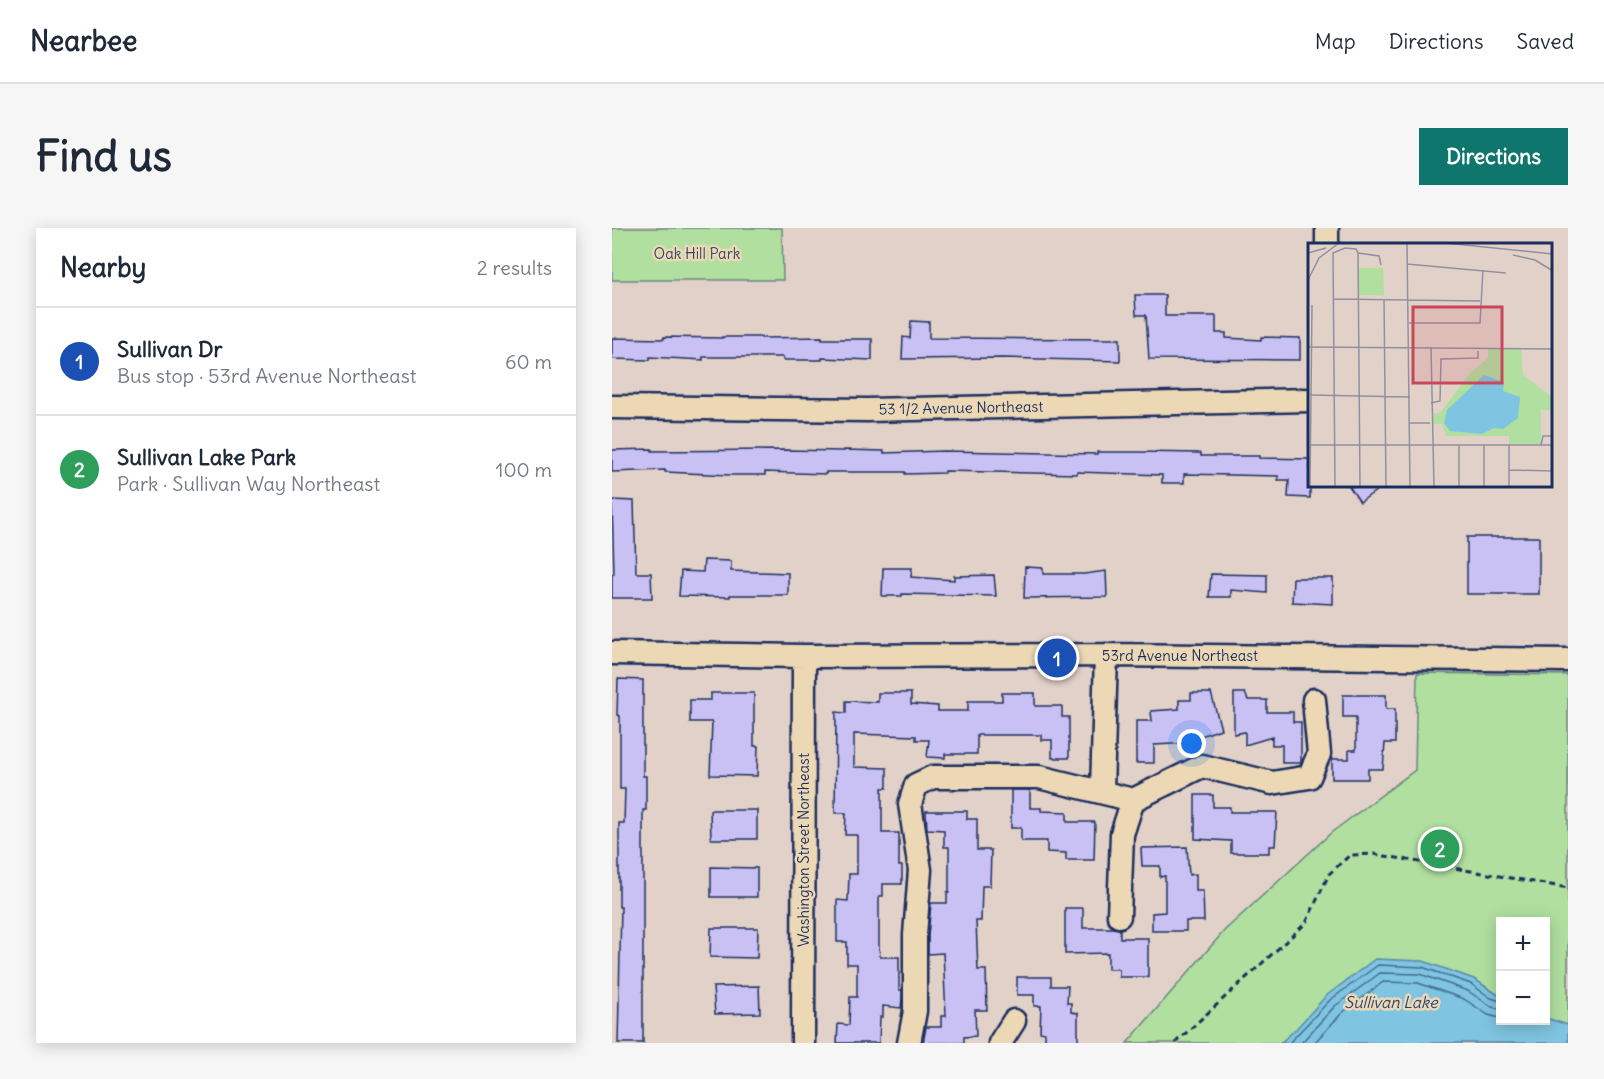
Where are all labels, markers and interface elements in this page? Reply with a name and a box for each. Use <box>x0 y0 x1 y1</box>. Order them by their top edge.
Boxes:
text: Nearbee <box>30 23 137 59</box>
text: Map <box>1315 28 1356 55</box>
text: Directions <box>1389 28 1483 55</box>
text: Saved <box>1516 28 1574 55</box>
button: Directions <box>1419 128 1568 185</box>
text: Find us <box>36 130 172 182</box>
inset map <box>1308 243 1553 488</box>
park label: Oak Hill Park <box>654 244 741 263</box>
text: Nearby <box>60 251 146 284</box>
text: 2 results <box>477 255 552 280</box>
text: Sullivan Dr <box>117 335 223 363</box>
text: 1 <box>76 349 83 374</box>
text: 60 m <box>505 349 552 374</box>
text: Bus stop · 53rd Avenue Northeast <box>117 363 417 388</box>
street label: 53 1/2 Avenue Northeast <box>878 397 1044 418</box>
text: Sullivan Lake Park <box>117 443 296 471</box>
text: 2 <box>74 457 85 482</box>
text: 100 m <box>495 457 552 482</box>
text: Park · Sullivan Way Northeast <box>117 471 380 496</box>
pin: 1 <box>1038 636 1076 680</box>
street label: 53rd Avenue Northeast <box>1102 646 1258 665</box>
your location <box>1177 729 1206 758</box>
street label: Washington Street Northeast <box>794 753 813 947</box>
pin: 2 <box>1420 826 1460 872</box>
map controls <box>1496 917 1550 1025</box>
button: + <box>1496 917 1550 971</box>
button: − <box>1496 971 1550 1025</box>
water label: Sullivan Lake <box>1344 992 1439 1012</box>

